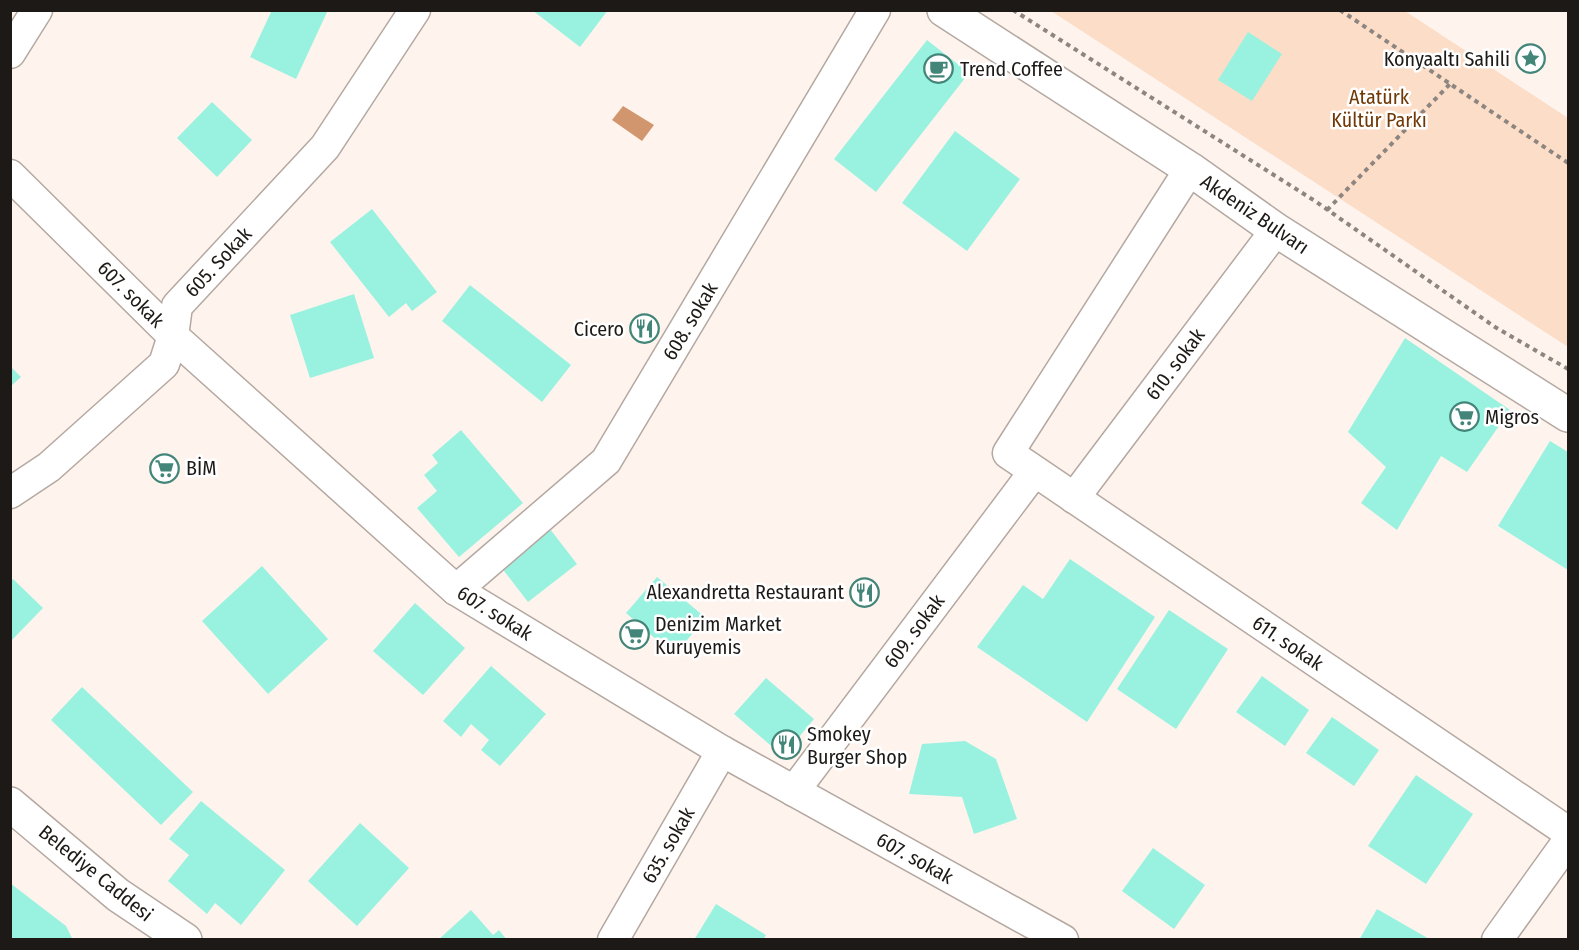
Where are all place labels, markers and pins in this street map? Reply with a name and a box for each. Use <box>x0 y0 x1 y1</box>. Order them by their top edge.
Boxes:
place icon: Konyaaltı Sahili <box>1515 43 1547 75</box>
place label: Konyaaltı Sahili <box>1384 47 1510 71</box>
cafe icon: Trend Coffee <box>923 53 955 85</box>
place label: Trend Coffee <box>960 57 1063 81</box>
restaurant icon: Cicero <box>629 313 661 345</box>
place label: Cicero <box>574 317 624 341</box>
supermarket icon: Migros <box>1448 401 1480 433</box>
place label: Migros <box>1485 405 1539 429</box>
supermarket icon: BİM <box>149 452 181 484</box>
place label: BİM <box>186 456 216 480</box>
restaurant icon: Alexandretta Restaurant <box>849 576 881 608</box>
place label: Alexandretta Restaurant <box>646 580 844 604</box>
place label: Denizim Market Kuruyemis <box>655 612 782 659</box>
supermarket icon: Denizim Market Kuruyemis <box>618 619 650 651</box>
place label: Smokey Burger Shop <box>807 722 907 769</box>
restaurant icon: Smokey Burger Shop <box>770 729 802 761</box>

